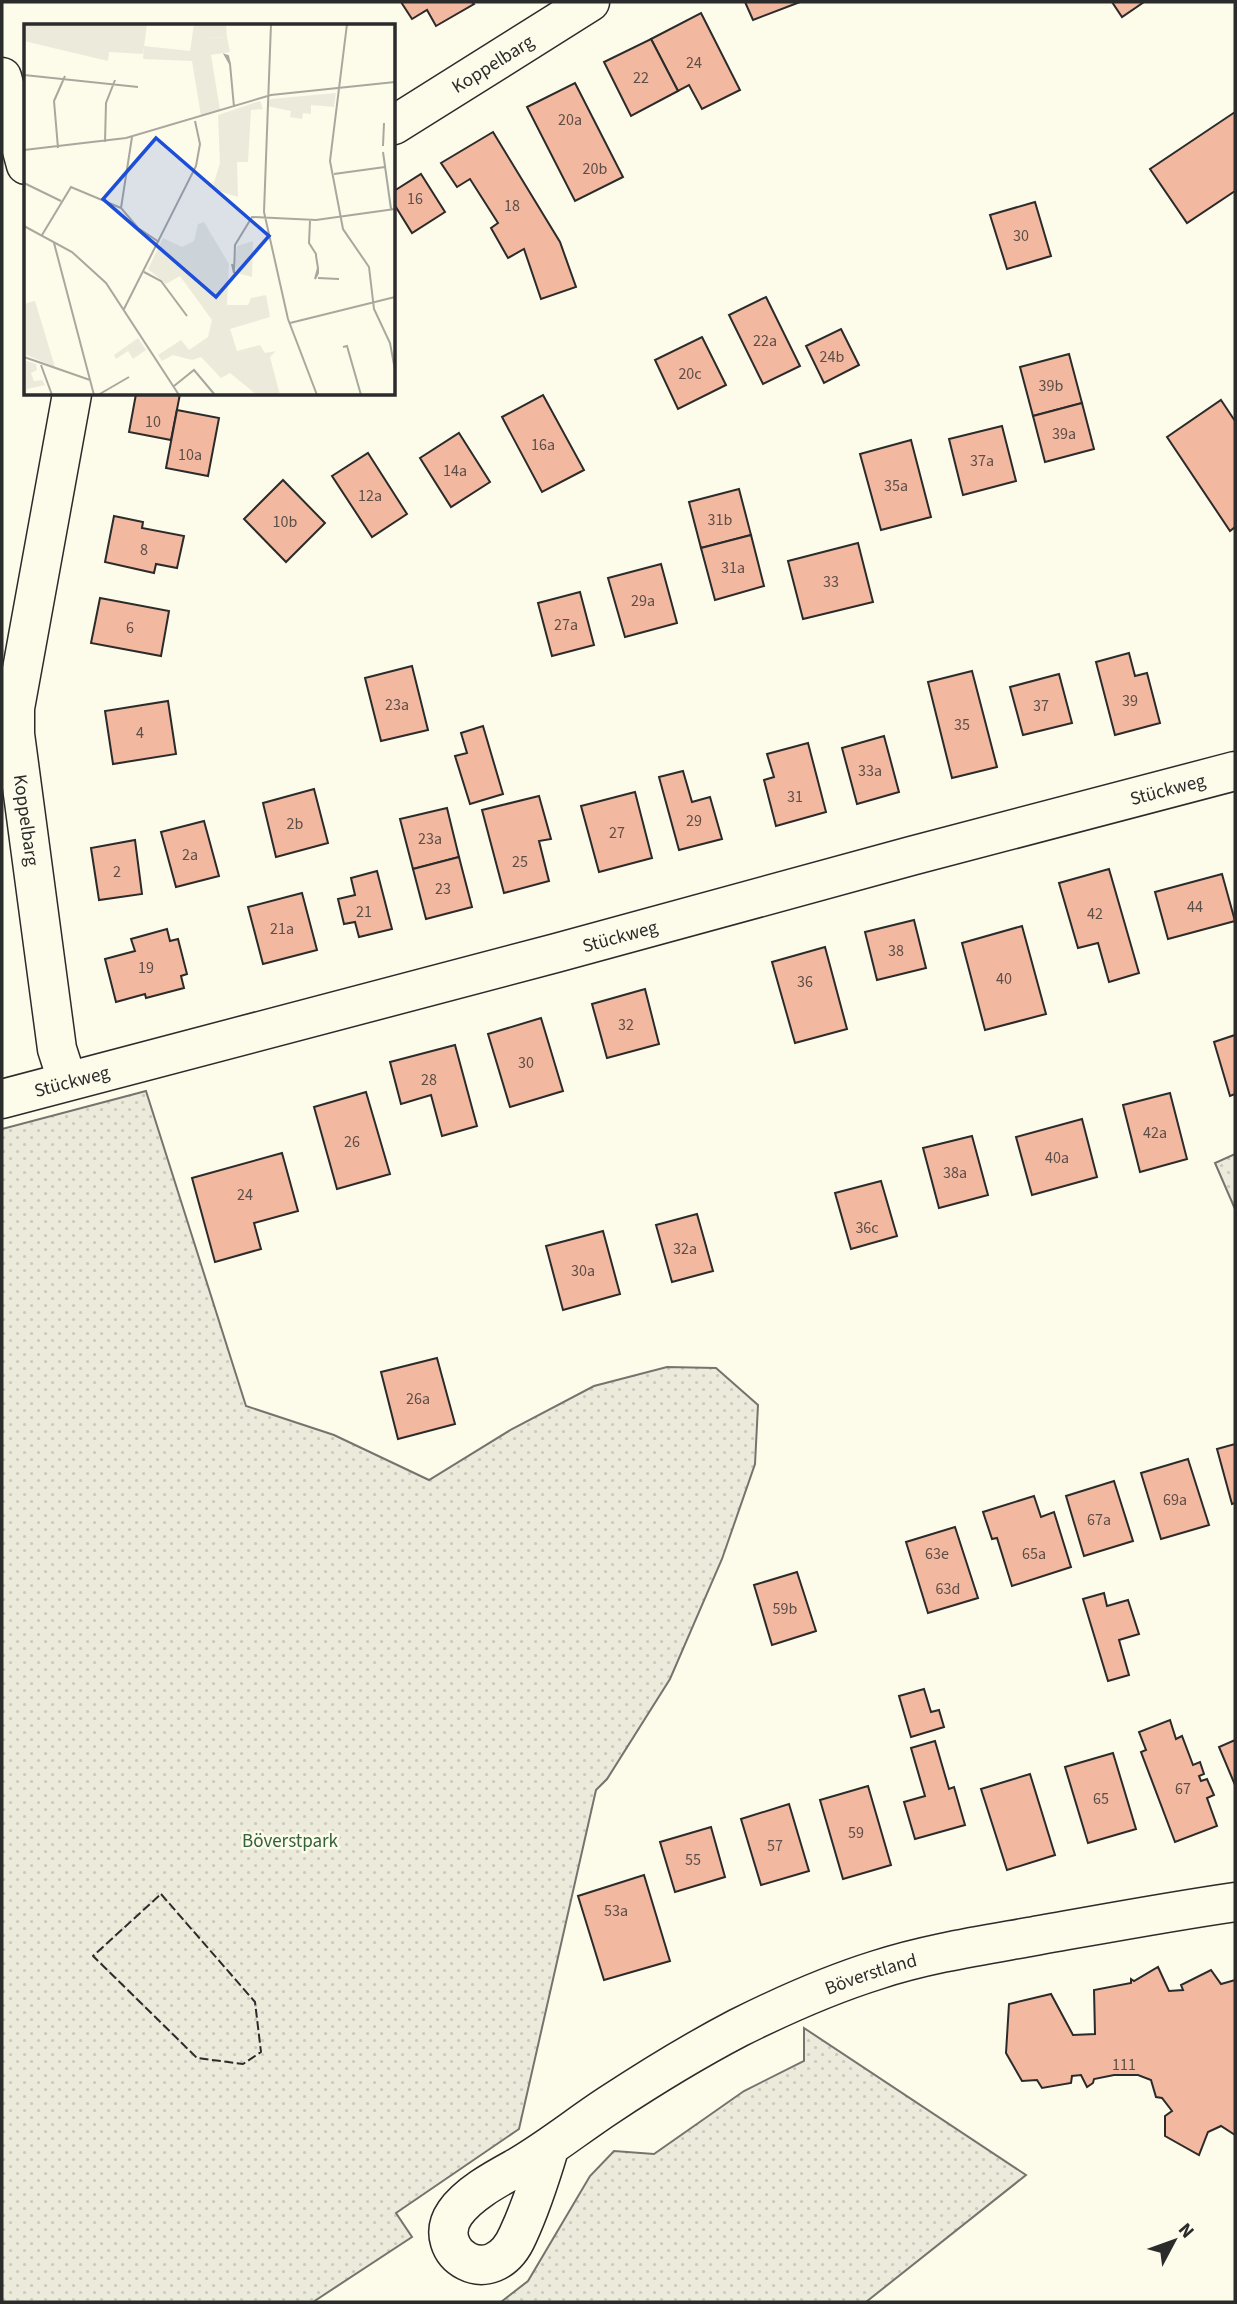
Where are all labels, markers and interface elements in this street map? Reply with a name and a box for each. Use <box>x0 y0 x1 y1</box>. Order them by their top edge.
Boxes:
inset map <box>24 24 396 396</box>
street label: Koppelbarg <box>447 28 540 101</box>
house number: 24 <box>686 52 702 74</box>
house number: 22 <box>633 67 649 89</box>
house number: 20a <box>558 109 582 131</box>
house number: 20b <box>583 158 608 180</box>
house number: 16 <box>407 188 423 210</box>
house number: 18 <box>504 195 520 217</box>
house number: 30 <box>1013 225 1029 247</box>
house number: 22a <box>753 330 777 352</box>
house number: 24b <box>820 346 845 368</box>
house number: 20c <box>678 363 702 385</box>
house number: 39b <box>1039 375 1064 397</box>
house number: 10 <box>145 411 161 433</box>
house number: 39a <box>1052 423 1076 445</box>
house number: 16a <box>531 434 555 456</box>
house number: 10a <box>178 444 202 466</box>
house number: 37a <box>970 450 994 472</box>
house number: 14a <box>443 460 467 482</box>
house number: 35a <box>884 475 908 497</box>
house number: 12a <box>358 485 382 507</box>
house number: 31b <box>708 509 733 531</box>
house number: 10b <box>273 511 298 533</box>
house number: 8 <box>140 539 148 561</box>
house number: 31a <box>721 557 745 579</box>
house number: 33 <box>823 571 839 593</box>
house number: 29a <box>631 590 655 612</box>
house number: 27a <box>554 614 578 636</box>
house number: 6 <box>126 617 134 639</box>
house number: 39 <box>1122 690 1138 712</box>
house number: 23a <box>385 694 409 716</box>
house number: 37 <box>1033 695 1049 717</box>
house number: 35 <box>954 714 970 736</box>
house number: 4 <box>136 722 144 744</box>
house number: 33a <box>858 760 882 782</box>
street label: Stückweg <box>1127 767 1209 813</box>
street label: Koppelbarg <box>6 773 45 868</box>
house number: 31 <box>787 786 803 808</box>
house number: 29 <box>686 810 702 832</box>
house number: 2b <box>287 813 304 835</box>
house number: 27 <box>609 822 625 844</box>
house number: 23a <box>418 828 442 850</box>
house number: 2a <box>182 844 198 866</box>
house number: 25 <box>512 851 528 873</box>
house number: 2 <box>113 861 121 883</box>
house number: 23 <box>435 878 451 900</box>
house number: 44 <box>1187 896 1203 918</box>
house number: 21 <box>356 901 372 923</box>
house number: 42 <box>1087 903 1103 925</box>
street label: Stückweg <box>579 914 661 960</box>
house number: 21a <box>270 918 294 940</box>
house number: 38 <box>888 940 904 962</box>
house number: 19 <box>138 957 154 979</box>
house number: 40 <box>996 968 1012 990</box>
house number: 36 <box>797 971 813 993</box>
house number: 32 <box>618 1014 634 1036</box>
house number: 30 <box>518 1052 534 1074</box>
street label: Stückweg <box>31 1059 113 1105</box>
house number: 28 <box>421 1069 437 1091</box>
house number: 42a <box>1143 1122 1167 1144</box>
house number: 26 <box>344 1131 360 1153</box>
house number: 40a <box>1045 1147 1069 1169</box>
house number: 38a <box>943 1162 967 1184</box>
house number: 24 <box>237 1184 253 1206</box>
house number: 36c <box>855 1217 879 1239</box>
house number: 32a <box>673 1238 697 1260</box>
house number: 30a <box>571 1260 595 1282</box>
house number: 26a <box>406 1388 430 1410</box>
house number: 69a <box>1163 1489 1187 1511</box>
house number: 67a <box>1087 1509 1111 1531</box>
house number: 63e <box>925 1543 949 1565</box>
house number: 65a <box>1022 1543 1046 1565</box>
house number: 63d <box>936 1578 960 1600</box>
house number: 59b <box>773 1598 798 1620</box>
house number: 67 <box>1175 1778 1191 1800</box>
house number: 65 <box>1093 1788 1109 1810</box>
house number: 59 <box>848 1822 864 1844</box>
park label: Böverstpark <box>242 1828 339 1855</box>
house number: 57 <box>767 1835 783 1857</box>
house number: 55 <box>685 1849 701 1871</box>
house number: 53a <box>604 1900 628 1922</box>
street label: Böverstland <box>821 1947 920 2002</box>
house number: 111 <box>1112 2054 1136 2076</box>
north arrow <box>1139 2206 1209 2276</box>
text: N <box>1171 2217 1200 2244</box>

